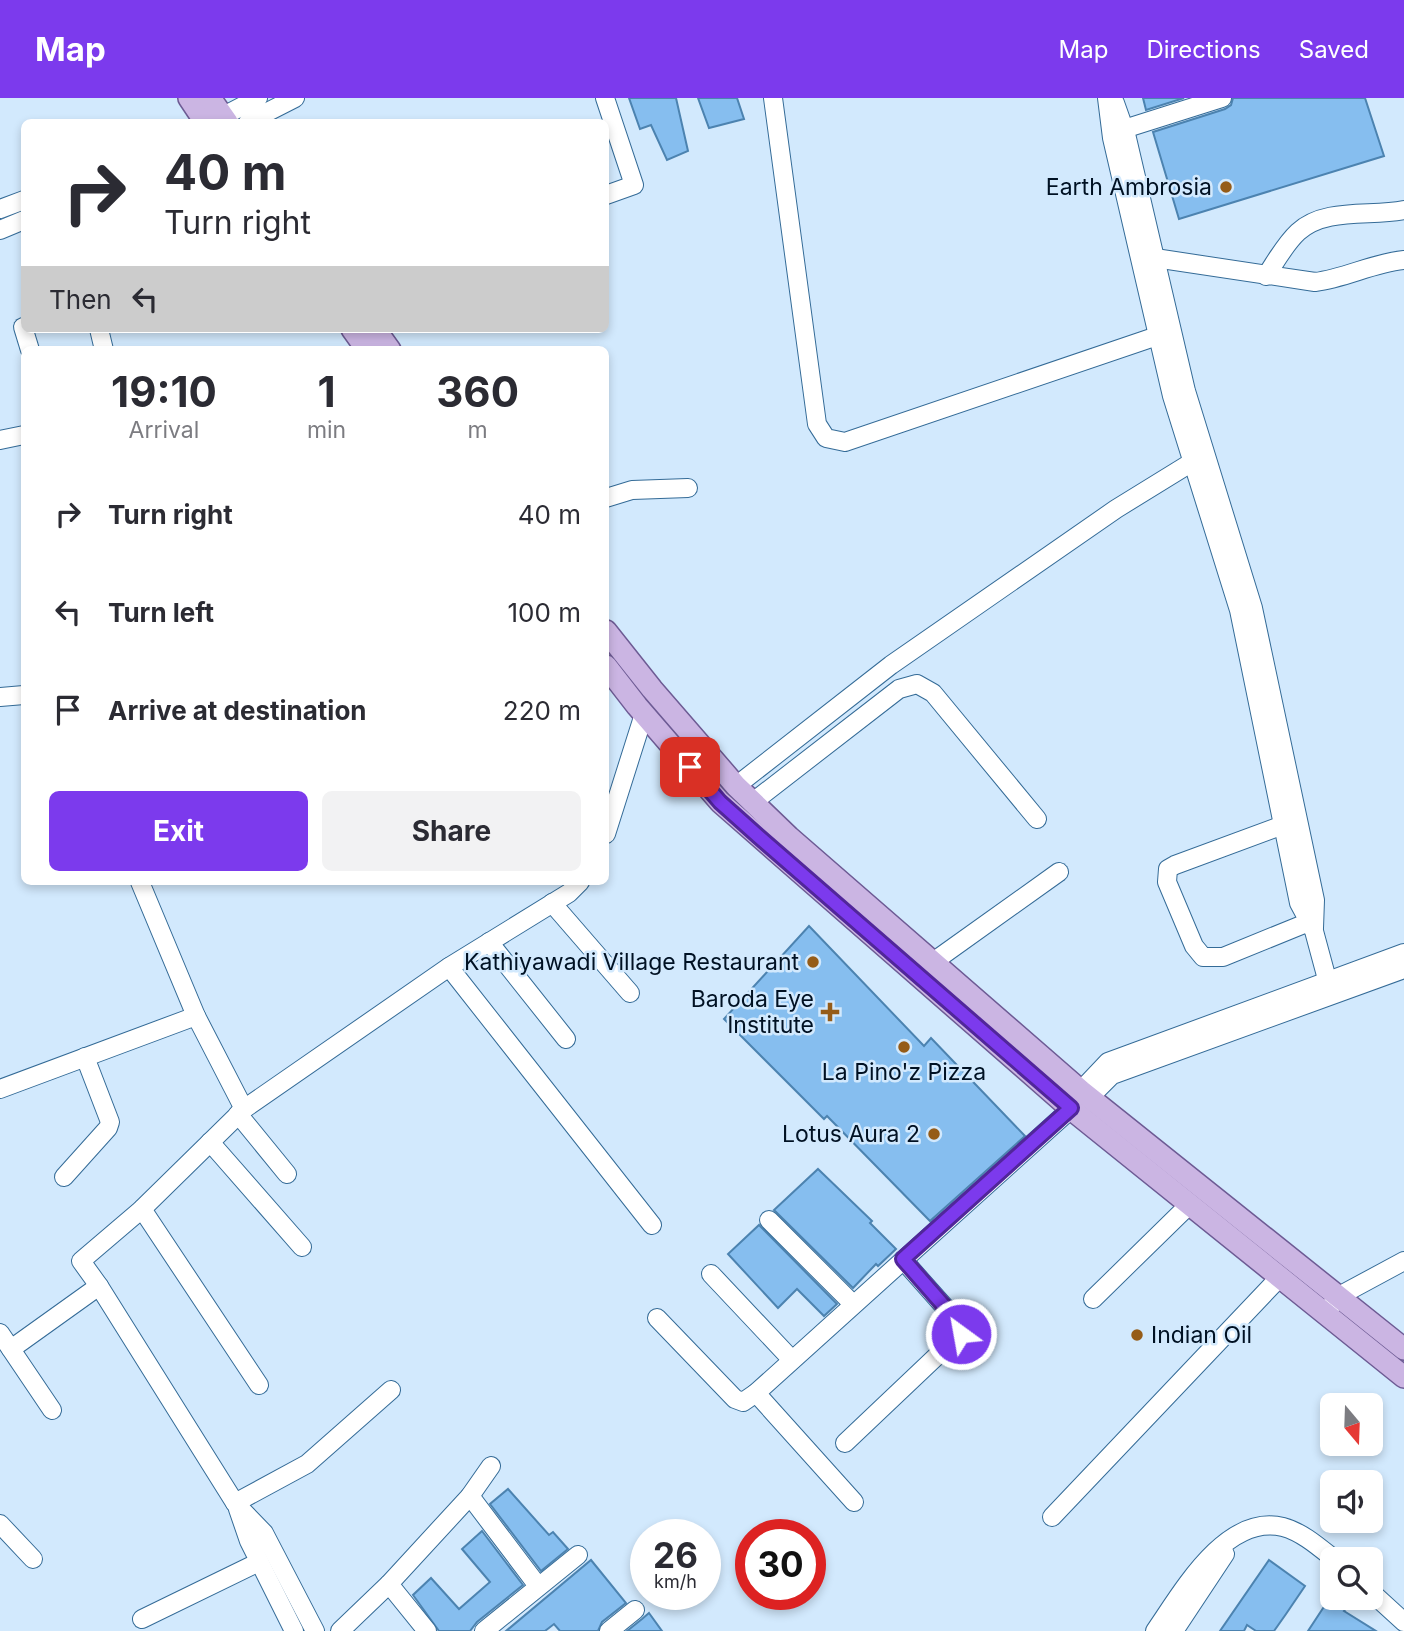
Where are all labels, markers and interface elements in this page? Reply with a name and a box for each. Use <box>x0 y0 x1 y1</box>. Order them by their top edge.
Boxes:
text: Map <box>35 29 106 69</box>
text: Map <box>1059 35 1108 64</box>
text: Directions <box>1146 35 1261 64</box>
text: Saved <box>1299 35 1369 64</box>
text: 40 m <box>164 143 287 202</box>
icon: right <box>49 147 140 238</box>
place label: Earth Ambrosia <box>1046 173 1212 201</box>
marker: Earth Ambrosia <box>1218 179 1234 195</box>
text: Turn right <box>164 203 311 242</box>
icon: left <box>126 280 164 318</box>
text: Then <box>49 284 112 315</box>
text: 19:10 <box>111 366 217 417</box>
text: 1 <box>318 366 336 417</box>
text: 360 <box>436 366 519 417</box>
text: Arrival <box>129 416 199 444</box>
text: min <box>307 416 346 444</box>
text: m <box>468 416 488 444</box>
icon: right <box>49 495 87 533</box>
text: Turn right <box>108 499 233 530</box>
text: 40 m <box>518 499 581 530</box>
icon: left <box>49 593 87 631</box>
text: Turn left <box>108 597 214 628</box>
text: 100 m <box>508 597 581 628</box>
icon: arrive <box>49 691 87 729</box>
text: Arrive at destination <box>108 695 367 726</box>
text: 220 m <box>503 695 581 726</box>
pin <box>660 737 720 797</box>
icon: arrive <box>671 748 709 786</box>
button: Exit <box>49 791 308 871</box>
button: Share <box>322 791 581 871</box>
place label: Kathiyawadi Village Restaurant <box>464 948 799 976</box>
marker: Kathiyawadi Village Restaurant <box>805 954 821 970</box>
place label: Baroda Eye Institute <box>691 985 814 1039</box>
marker: Baroda Eye Institute <box>820 1002 840 1022</box>
marker: La Pino'z Pizza <box>896 1039 912 1055</box>
place label: La Pino'z Pizza <box>822 1058 986 1086</box>
place label: Lotus Aura 2 <box>782 1120 920 1148</box>
marker: Lotus Aura 2 <box>926 1126 942 1142</box>
position arrow <box>924 1297 998 1371</box>
place label: Indian Oil <box>1151 1321 1252 1349</box>
marker: Indian Oil <box>1129 1327 1145 1343</box>
north arrow <box>1320 1393 1382 1456</box>
map controls <box>1320 1393 1383 1610</box>
button: sound <box>1320 1470 1383 1533</box>
speed limit sign: 30 <box>735 1519 826 1610</box>
text: 26 <box>653 1534 698 1576</box>
button: search <box>1320 1547 1383 1610</box>
text: km/h <box>654 1571 697 1592</box>

